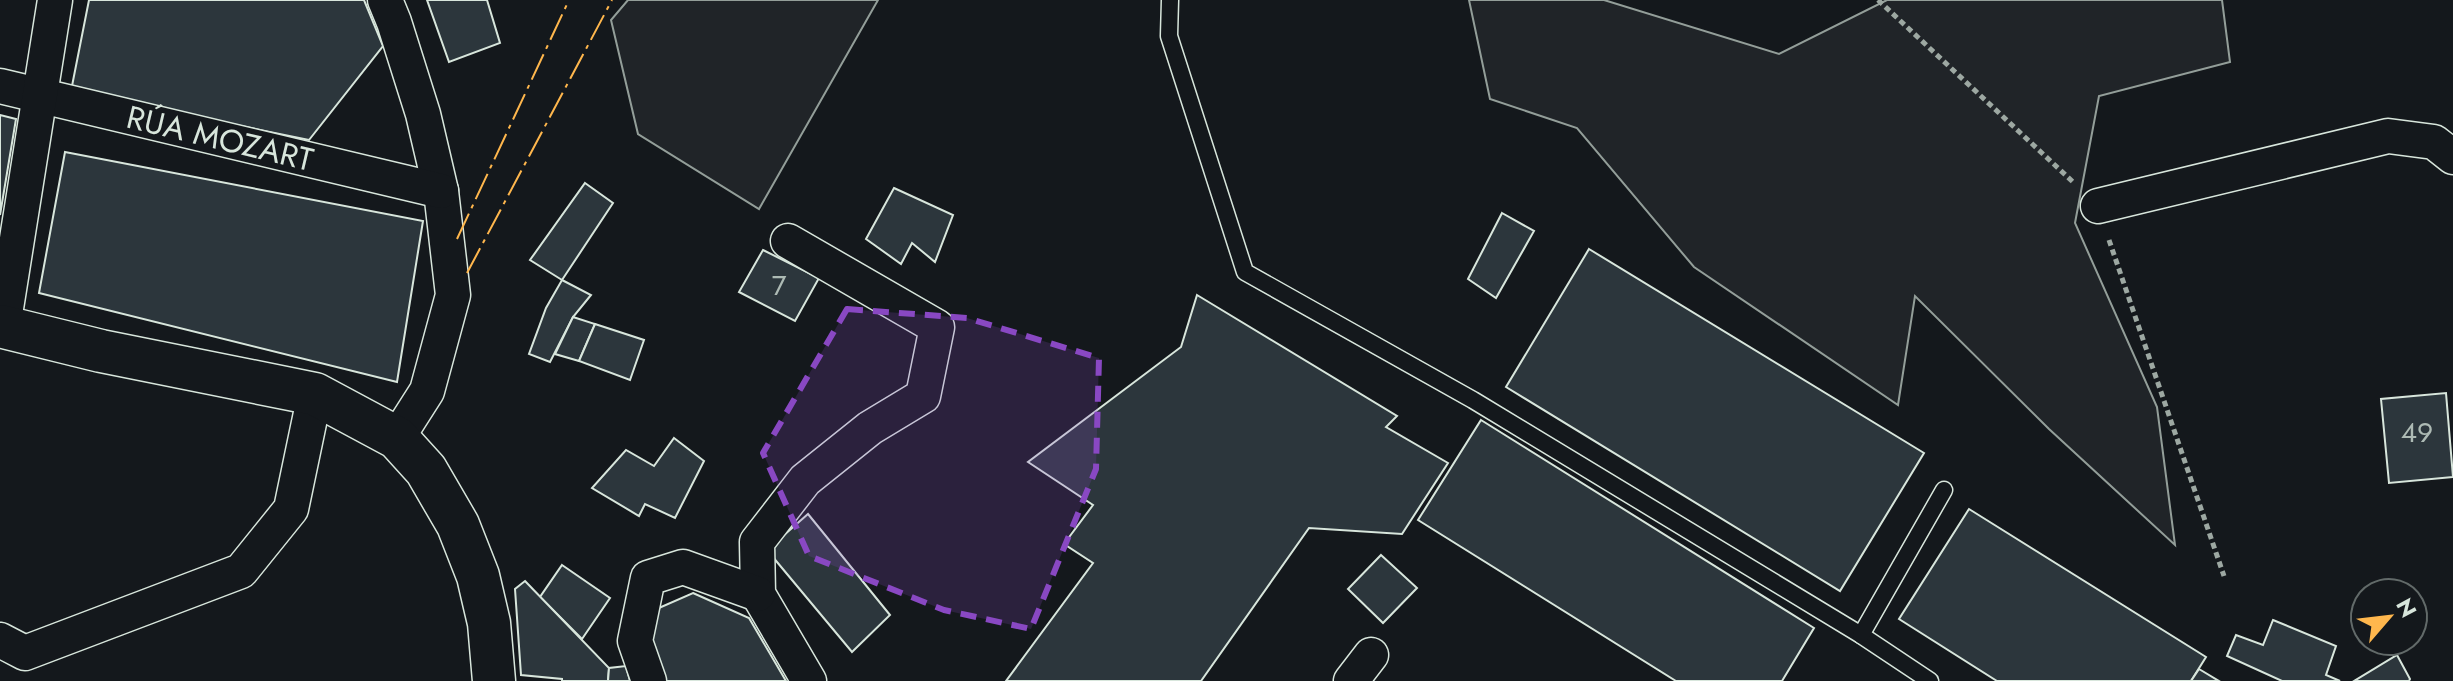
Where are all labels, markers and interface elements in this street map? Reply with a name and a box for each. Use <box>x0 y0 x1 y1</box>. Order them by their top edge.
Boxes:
street label: RÚA MOZART <box>122 94 318 183</box>
house number: 7 <box>772 265 787 306</box>
house number: 49 <box>2401 412 2433 453</box>
north arrow <box>2349 577 2429 657</box>
text: N <box>2388 592 2425 623</box>

